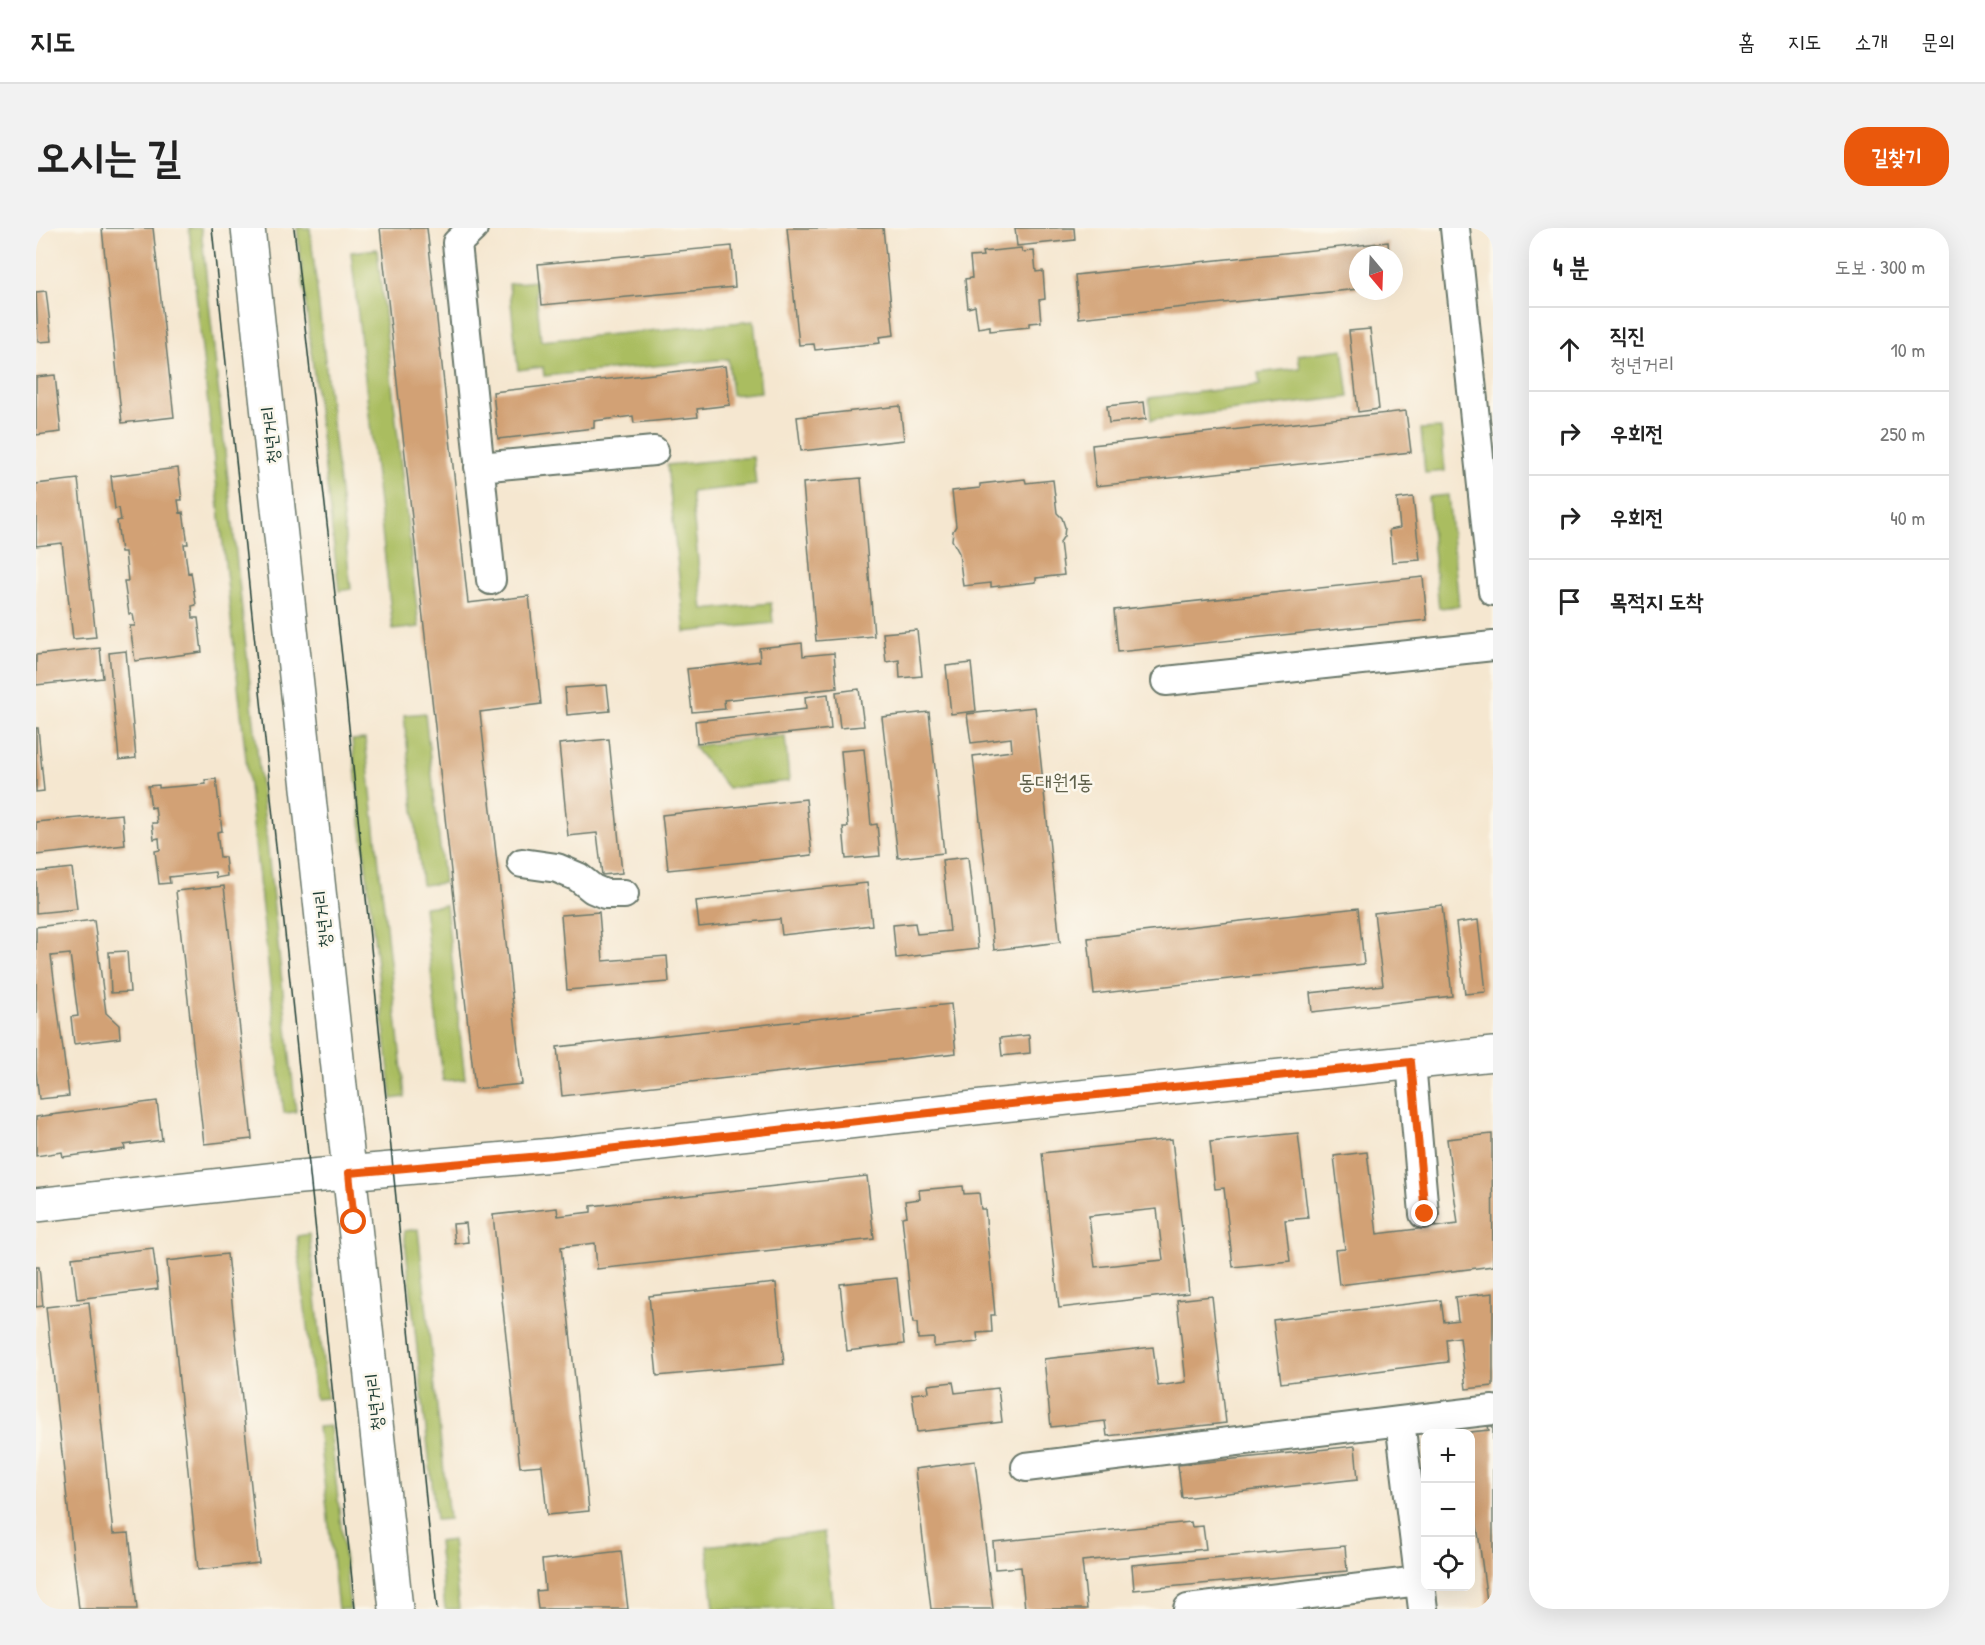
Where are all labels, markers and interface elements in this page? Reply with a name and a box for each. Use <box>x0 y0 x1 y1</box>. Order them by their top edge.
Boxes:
text: 지도 <box>30 22 75 60</box>
text: 홈 <box>1738 27 1755 56</box>
text: 지도 <box>1788 27 1821 56</box>
text: 소개 <box>1854 27 1888 56</box>
text: 문의 <box>1921 27 1955 56</box>
text: 오시는 길 <box>36 127 181 184</box>
button: 길찾기 <box>1844 127 1949 186</box>
north arrow <box>1349 246 1403 300</box>
text: 4 분 <box>1553 249 1590 284</box>
text: 도보 · 300 m <box>1835 253 1925 280</box>
text: 직진 <box>1610 320 1645 350</box>
icon: ahead <box>1553 333 1586 366</box>
text: 10 m <box>1891 336 1925 363</box>
text: 청년거리 <box>1610 350 1674 377</box>
street label: 청년거리 <box>255 405 285 465</box>
icon: right <box>1553 417 1586 450</box>
text: 우회전 <box>1610 418 1663 448</box>
text: 250 m <box>1880 420 1925 447</box>
icon: right <box>1553 501 1586 534</box>
text: 우회전 <box>1610 502 1663 532</box>
text: 40 m <box>1890 504 1925 531</box>
icon: arrive <box>1553 585 1586 618</box>
text: 목적지 도착 <box>1610 586 1704 616</box>
district label: 동대원1동 <box>1018 767 1094 796</box>
street label: 청년거리 <box>307 889 337 949</box>
route end <box>1411 1200 1437 1226</box>
route start <box>340 1208 366 1234</box>
street label: 청년거리 <box>359 1372 389 1432</box>
map controls <box>1421 1429 1475 1591</box>
button: + <box>1421 1429 1475 1483</box>
button: − <box>1421 1483 1475 1537</box>
button: locate <box>1421 1537 1475 1591</box>

